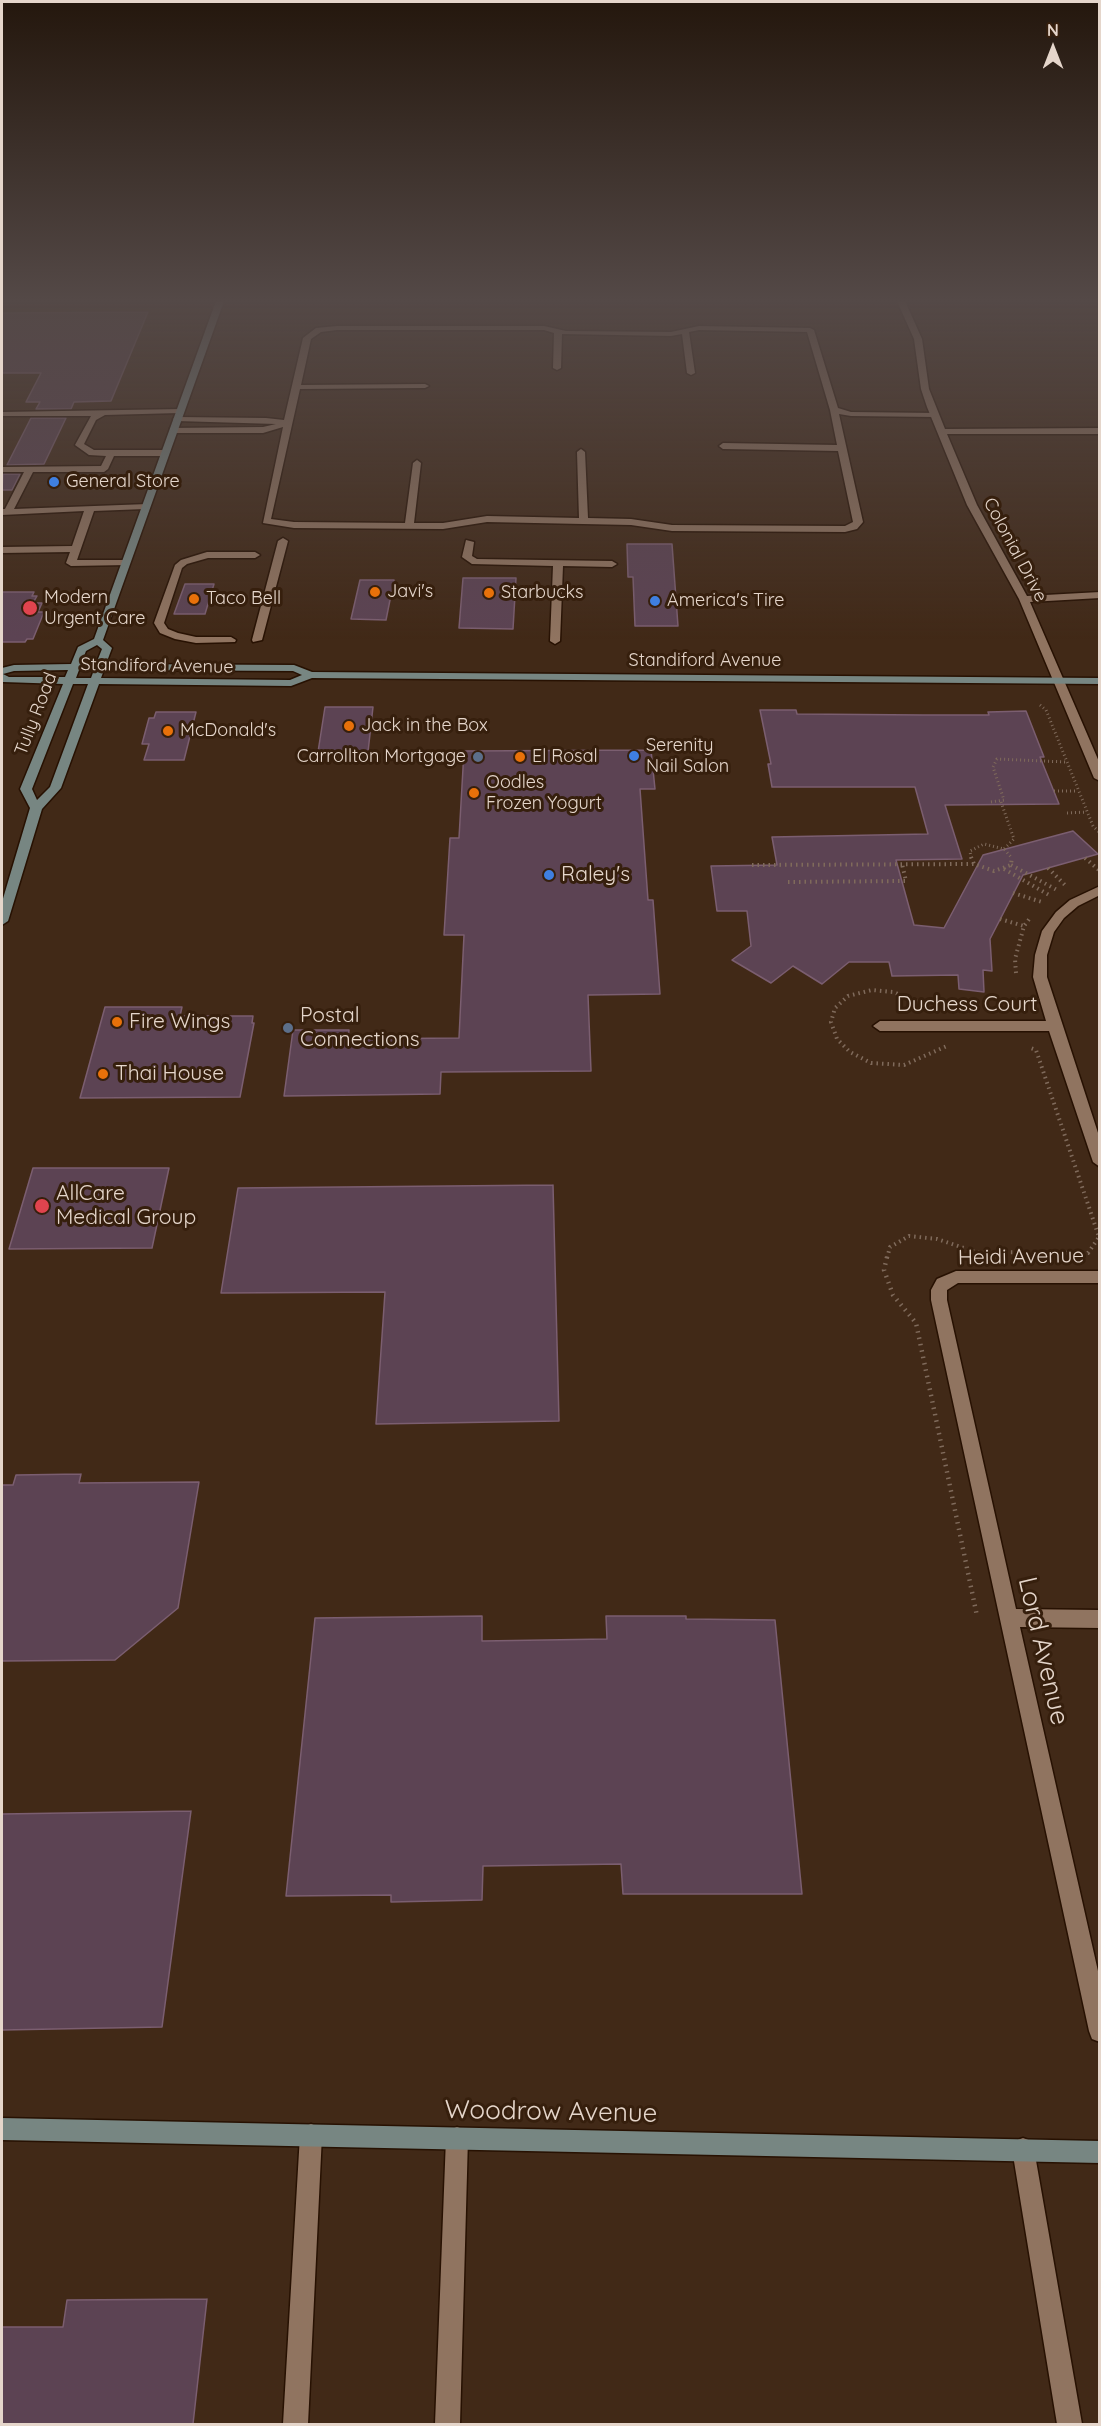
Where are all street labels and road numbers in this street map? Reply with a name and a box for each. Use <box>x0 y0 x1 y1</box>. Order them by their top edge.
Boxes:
street label: Colonial Drive <box>978 494 1052 606</box>
street label: Standiford Avenue <box>629 650 781 672</box>
street label: Standiford Avenue <box>80 654 234 678</box>
street label: Tully Road <box>10 670 62 758</box>
street label: Duchess Court <box>897 992 1037 1018</box>
street label: Heidi Avenue <box>958 1243 1084 1271</box>
street label: Lord Avenue <box>1011 1574 1075 1728</box>
street label: Woodrow Avenue <box>444 2095 658 2129</box>

